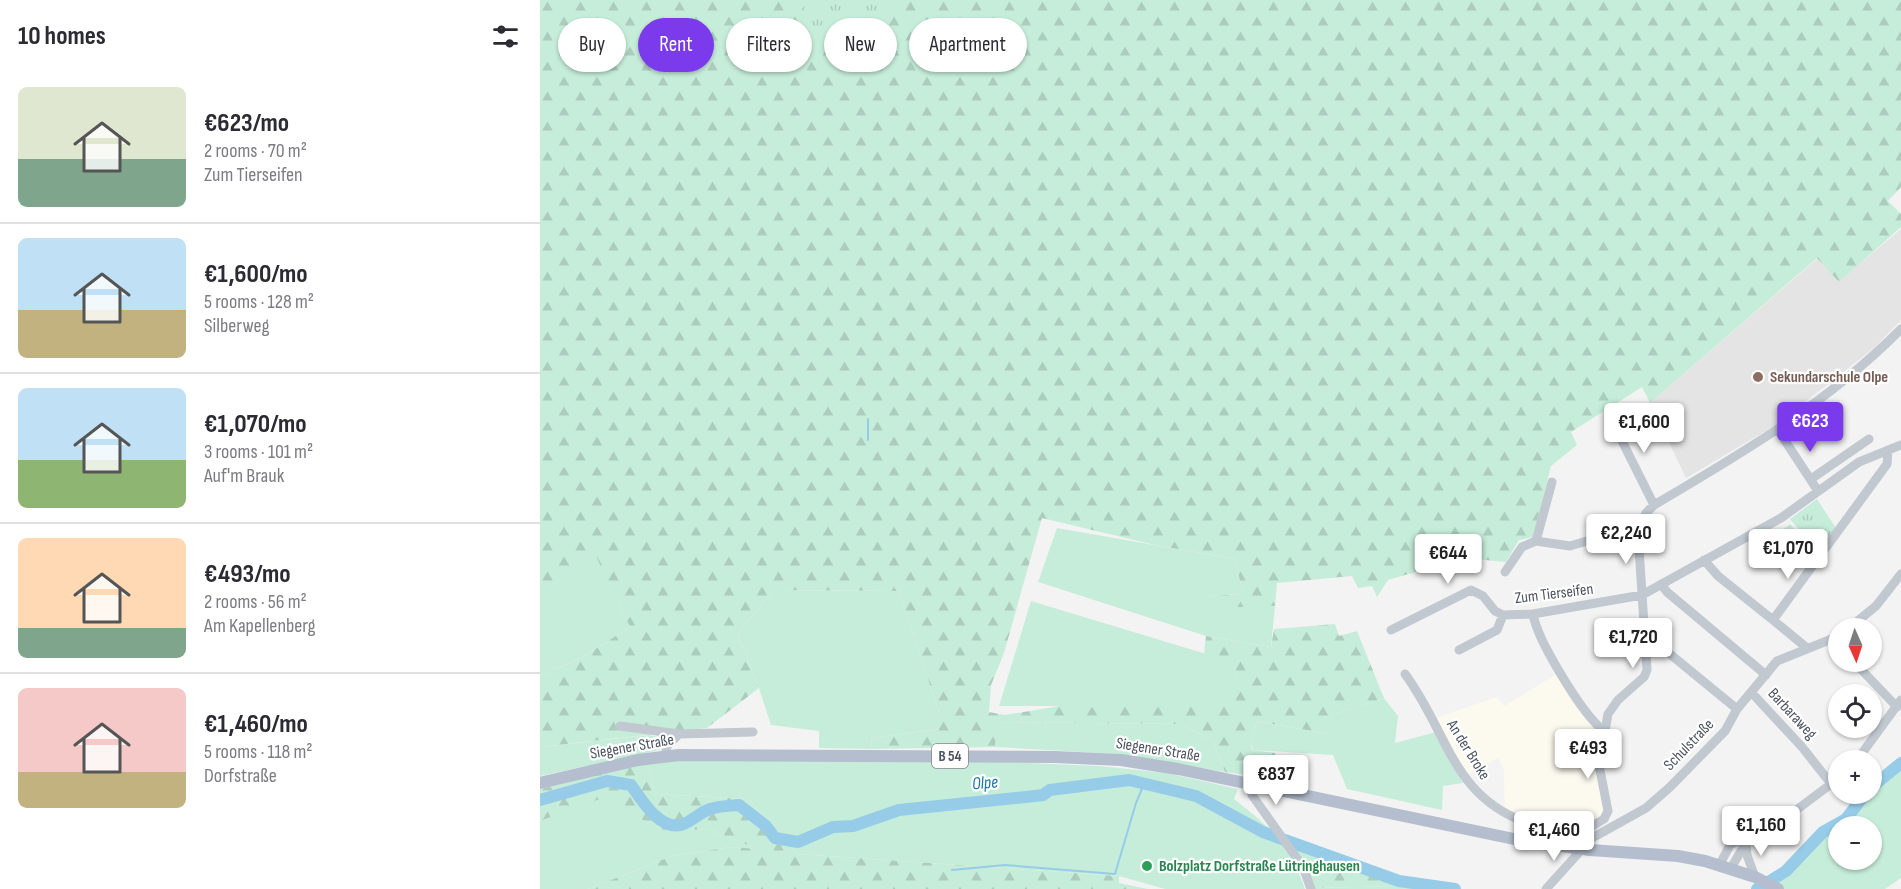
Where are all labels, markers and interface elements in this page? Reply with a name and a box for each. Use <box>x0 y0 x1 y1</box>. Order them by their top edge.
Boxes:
chip: Buy <box>558 18 626 72</box>
chip: Rent <box>638 18 714 72</box>
chip: Filters <box>726 18 812 72</box>
chip: New <box>824 18 897 72</box>
chip: Apartment <box>909 18 1027 72</box>
icon: filters <box>489 20 522 53</box>
text: 10 homes <box>18 21 106 52</box>
text: €623/mo <box>204 108 289 139</box>
icon: home <box>66 111 138 183</box>
text: 2 rooms · 70 m² <box>204 139 307 163</box>
text: Zum Tierseifen <box>204 163 303 187</box>
text: €1,600/mo <box>204 259 308 290</box>
icon: home <box>66 262 138 334</box>
text: 5 rooms · 128 m² <box>204 290 314 314</box>
text: Silberweg <box>204 314 270 338</box>
place label: Sekundarschule Olpe <box>1770 368 1888 387</box>
marker: Sekundarschule Olpe <box>1751 370 1765 384</box>
pin: €623 <box>1774 402 1846 453</box>
pin: €1,600 <box>1595 403 1693 454</box>
text: €1,070/mo <box>204 409 307 440</box>
text: €623 <box>1791 409 1829 433</box>
text: €1,600 <box>1618 410 1670 434</box>
icon: home <box>66 412 138 484</box>
text: 3 rooms · 101 m² <box>204 440 313 464</box>
text: Auf'm Brauk <box>204 464 284 488</box>
pin: €2,240 <box>1577 514 1675 565</box>
text: €2,240 <box>1600 521 1652 545</box>
pin: €1,070 <box>1739 529 1837 580</box>
pin: €644 <box>1412 534 1484 585</box>
text: €1,070 <box>1763 536 1813 560</box>
text: €644 <box>1429 541 1467 565</box>
text: €493/mo <box>204 559 291 590</box>
icon: home <box>66 562 138 634</box>
street label: Zum Tierseifen <box>1514 580 1594 608</box>
text: 2 rooms · 56 m² <box>204 590 307 614</box>
text: Am Kapellenberg <box>204 614 315 638</box>
pin: €1,720 <box>1584 618 1682 669</box>
north arrow <box>1828 618 1882 672</box>
map controls <box>1828 618 1882 870</box>
text: €1,720 <box>1608 625 1658 649</box>
button: locate <box>1828 684 1882 738</box>
street label: Barbaraweg <box>1764 685 1820 743</box>
text: €1,460/mo <box>204 709 308 740</box>
icon: home <box>66 712 138 784</box>
street label: Schulstraße <box>1660 715 1718 775</box>
street label: An der Broke <box>1442 716 1494 784</box>
pin: €493 <box>1552 729 1624 780</box>
street label: Siegener Straße <box>589 730 675 764</box>
street label: Siegener Straße <box>1115 734 1201 766</box>
text: €493 <box>1569 736 1607 760</box>
text: 5 rooms · 118 m² <box>204 740 313 764</box>
road number: B 54 <box>932 744 968 768</box>
button: + <box>1828 750 1882 804</box>
pin: €837 <box>1240 755 1312 806</box>
text: €837 <box>1257 762 1295 786</box>
text: Dorfstraße <box>204 764 277 788</box>
water label: Olpe <box>971 771 999 795</box>
pin: €1,160 <box>1712 806 1810 857</box>
pin: €1,460 <box>1505 811 1603 862</box>
text: €1,160 <box>1736 813 1786 837</box>
button: − <box>1828 816 1882 870</box>
text: €1,460 <box>1528 818 1580 842</box>
place label: Bolzplatz Dorfstraße Lütringhausen <box>1159 857 1360 876</box>
marker: Bolzplatz Dorfstraße Lütringhausen <box>1140 859 1154 873</box>

